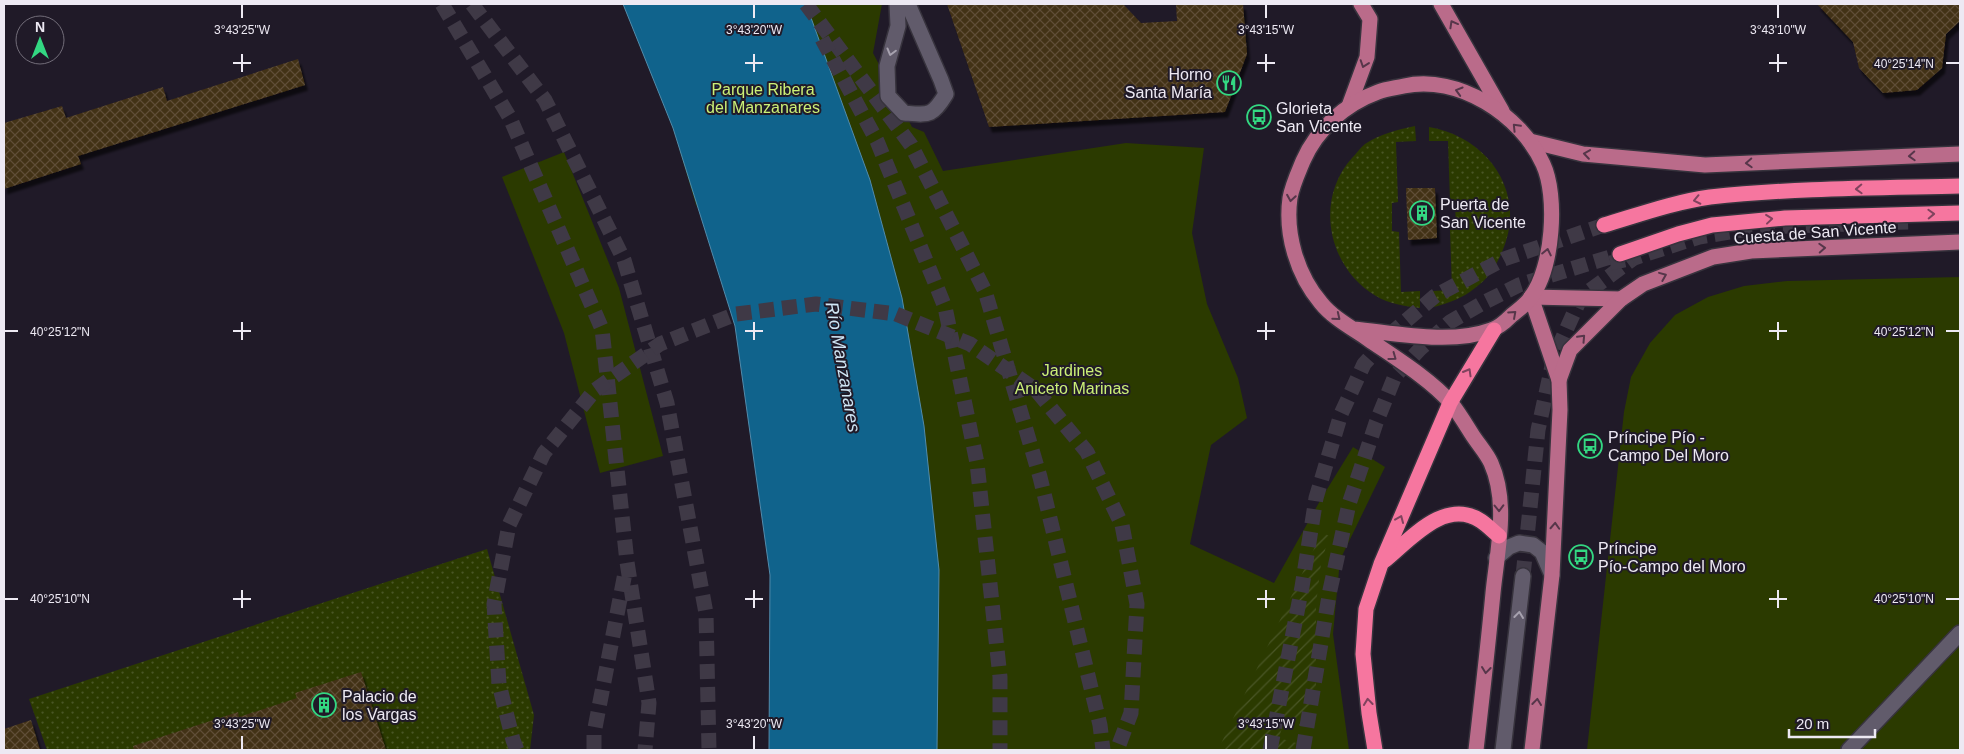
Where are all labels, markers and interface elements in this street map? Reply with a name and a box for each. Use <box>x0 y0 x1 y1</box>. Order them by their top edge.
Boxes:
north arrow <box>15 15 65 65</box>
text: N <box>35 19 45 35</box>
one-way arrow <box>1449 20 1459 29</box>
text: 3°43'25"W <box>214 23 271 37</box>
text: 3°43'20"W <box>726 23 783 37</box>
text: 3°43'15"W <box>1238 23 1295 37</box>
text: 3°43'10"W <box>1750 23 1807 37</box>
one-way arrow <box>886 47 897 56</box>
text: 40°25'14"N <box>1874 57 1934 71</box>
one-way arrow <box>1360 59 1370 67</box>
place label: Horno Santa María <box>1125 66 1212 101</box>
restaurant icon: Horno Santa María <box>1216 70 1242 96</box>
park label: Parque Ribera del Manzanares <box>706 81 820 116</box>
one-way arrow <box>1455 86 1463 96</box>
place label: Glorieta San Vicente <box>1276 100 1362 135</box>
bus stop icon: Glorieta San Vicente <box>1246 104 1272 130</box>
one-way arrow <box>1513 123 1522 132</box>
one-way arrow <box>1583 149 1591 160</box>
one-way arrow <box>1907 151 1915 161</box>
one-way arrow <box>1745 158 1753 169</box>
one-way arrow <box>1855 184 1862 194</box>
one-way arrow <box>1287 193 1297 202</box>
one-way arrow <box>1693 194 1702 205</box>
place label: Puerta de San Vicente <box>1440 196 1526 231</box>
building icon: Puerta de San Vicente <box>1409 200 1435 226</box>
one-way arrow <box>1927 208 1935 219</box>
one-way arrow <box>1765 214 1773 225</box>
street label: Cuesta de San Vicente <box>1733 218 1897 247</box>
one-way arrow <box>1818 242 1826 253</box>
one-way arrow <box>1542 247 1552 256</box>
one-way arrow <box>1658 271 1667 282</box>
water label: Río Manzanares <box>822 300 864 434</box>
one-way arrow <box>1507 311 1516 320</box>
one-way arrow <box>1331 312 1340 320</box>
text: 40°25'12"N <box>30 325 90 339</box>
text: 40°25'12"N <box>1874 325 1934 339</box>
one-way arrow <box>1576 334 1585 343</box>
one-way arrow <box>1387 351 1397 360</box>
park label: Jardines Aniceto Marinas <box>1015 362 1129 397</box>
one-way arrow <box>1462 368 1472 377</box>
place label: Príncipe Pío - Campo Del Moro <box>1608 429 1729 464</box>
bus stop icon: Príncipe Pío - Campo Del Moro <box>1577 433 1603 459</box>
one-way arrow <box>1494 504 1505 512</box>
one-way arrow <box>1394 515 1404 524</box>
one-way arrow <box>1549 522 1560 530</box>
place label: Príncipe Pío-Campo del Moro <box>1598 540 1746 575</box>
bus stop icon: Príncipe Pío-Campo del Moro <box>1568 544 1594 570</box>
text: 40°25'10"N <box>30 592 90 606</box>
text: 40°25'10"N <box>1874 592 1934 606</box>
one-way arrow <box>1513 611 1524 619</box>
one-way arrow <box>1481 666 1492 674</box>
place label: Palacio de los Vargas <box>342 688 417 723</box>
building icon: Palacio de los Vargas <box>311 692 337 718</box>
one-way arrow <box>1363 698 1374 706</box>
one-way arrow <box>1531 698 1542 706</box>
scale bar <box>1789 706 1875 738</box>
text: 20 m <box>1796 715 1829 732</box>
text: 3°43'25"W <box>214 717 271 731</box>
text: 3°43'20"W <box>726 717 783 731</box>
text: 3°43'15"W <box>1238 717 1295 731</box>

